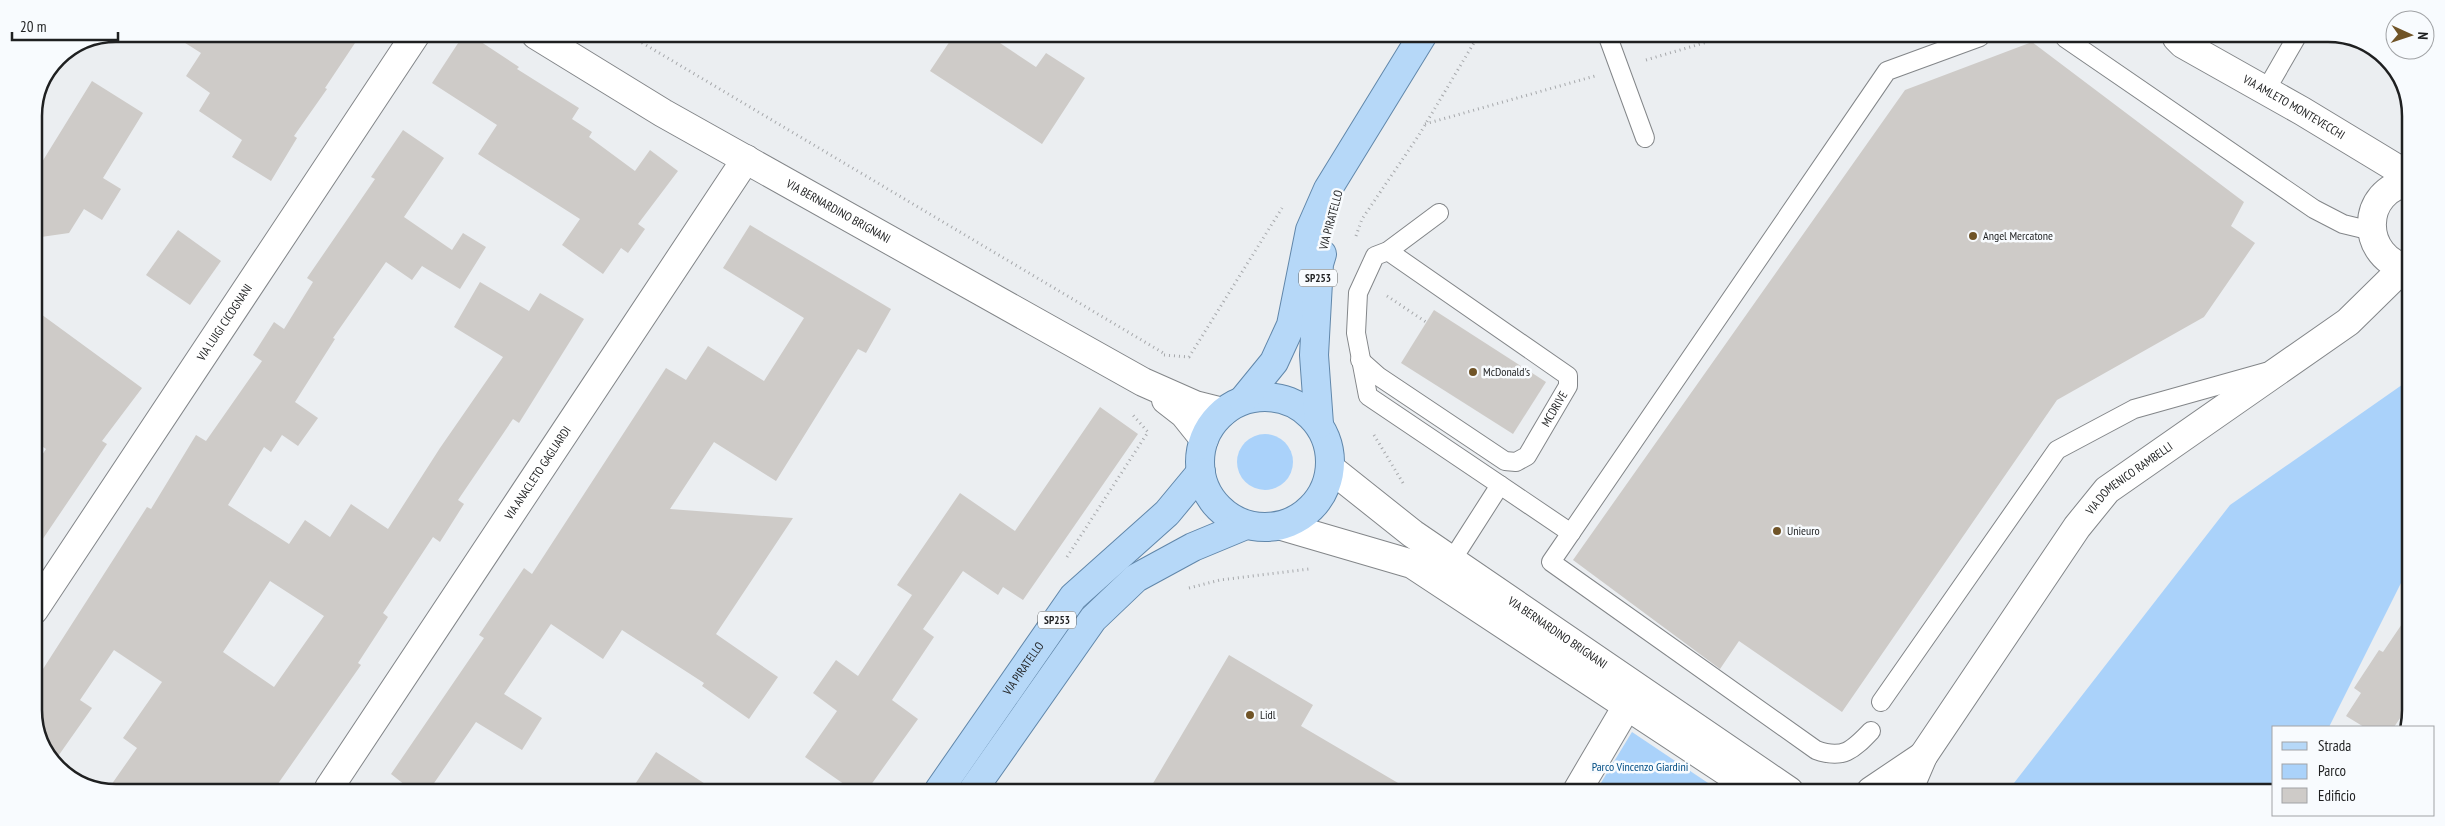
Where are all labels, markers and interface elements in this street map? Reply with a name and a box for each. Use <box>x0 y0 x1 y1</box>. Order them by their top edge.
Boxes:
scale bar <box>12 10 119 42</box>
north arrow <box>2385 10 2435 60</box>
text: 20 m <box>20 17 46 36</box>
text: N <box>2414 31 2432 40</box>
street label: VIA AMLETO MONTEVECCHI <box>2240 71 2348 142</box>
street label: VIA BERNARDINO BRIGNANI <box>783 175 893 246</box>
street label: VIA PIRATELLO <box>1315 188 1346 252</box>
place label: Angel Mercatone <box>1983 228 2053 243</box>
marker: Angel Mercatone <box>1967 230 1979 242</box>
road number: SP253 <box>1299 270 1337 286</box>
street label: VIA LUIGI CICOGNANI <box>193 281 255 364</box>
place label: McDonald's <box>1483 364 1530 379</box>
marker: McDonald's <box>1467 366 1479 378</box>
street label: MCDRIVE <box>1538 388 1570 429</box>
street label: VIA ANACLETO GAGLIARDI <box>501 423 574 523</box>
street label: VIA DOMENICO RAMBELLI <box>2081 439 2175 518</box>
place label: Unieuro <box>1787 523 1820 538</box>
marker: Unieuro <box>1771 525 1783 537</box>
street label: VIA BERNARDINO BRIGNANI <box>1504 593 1610 672</box>
road number: SP253 <box>1038 612 1076 628</box>
street label: VIA PIRATELLO <box>999 638 1047 698</box>
place label: Lidl <box>1260 707 1276 722</box>
marker: Lidl <box>1244 709 1256 721</box>
legend <box>2272 726 2435 816</box>
text: Strada <box>2318 736 2351 755</box>
park label: Parco Vincenzo Giardini <box>1592 759 1688 774</box>
text: Parco <box>2318 761 2346 780</box>
text: Edificio <box>2318 786 2356 805</box>

